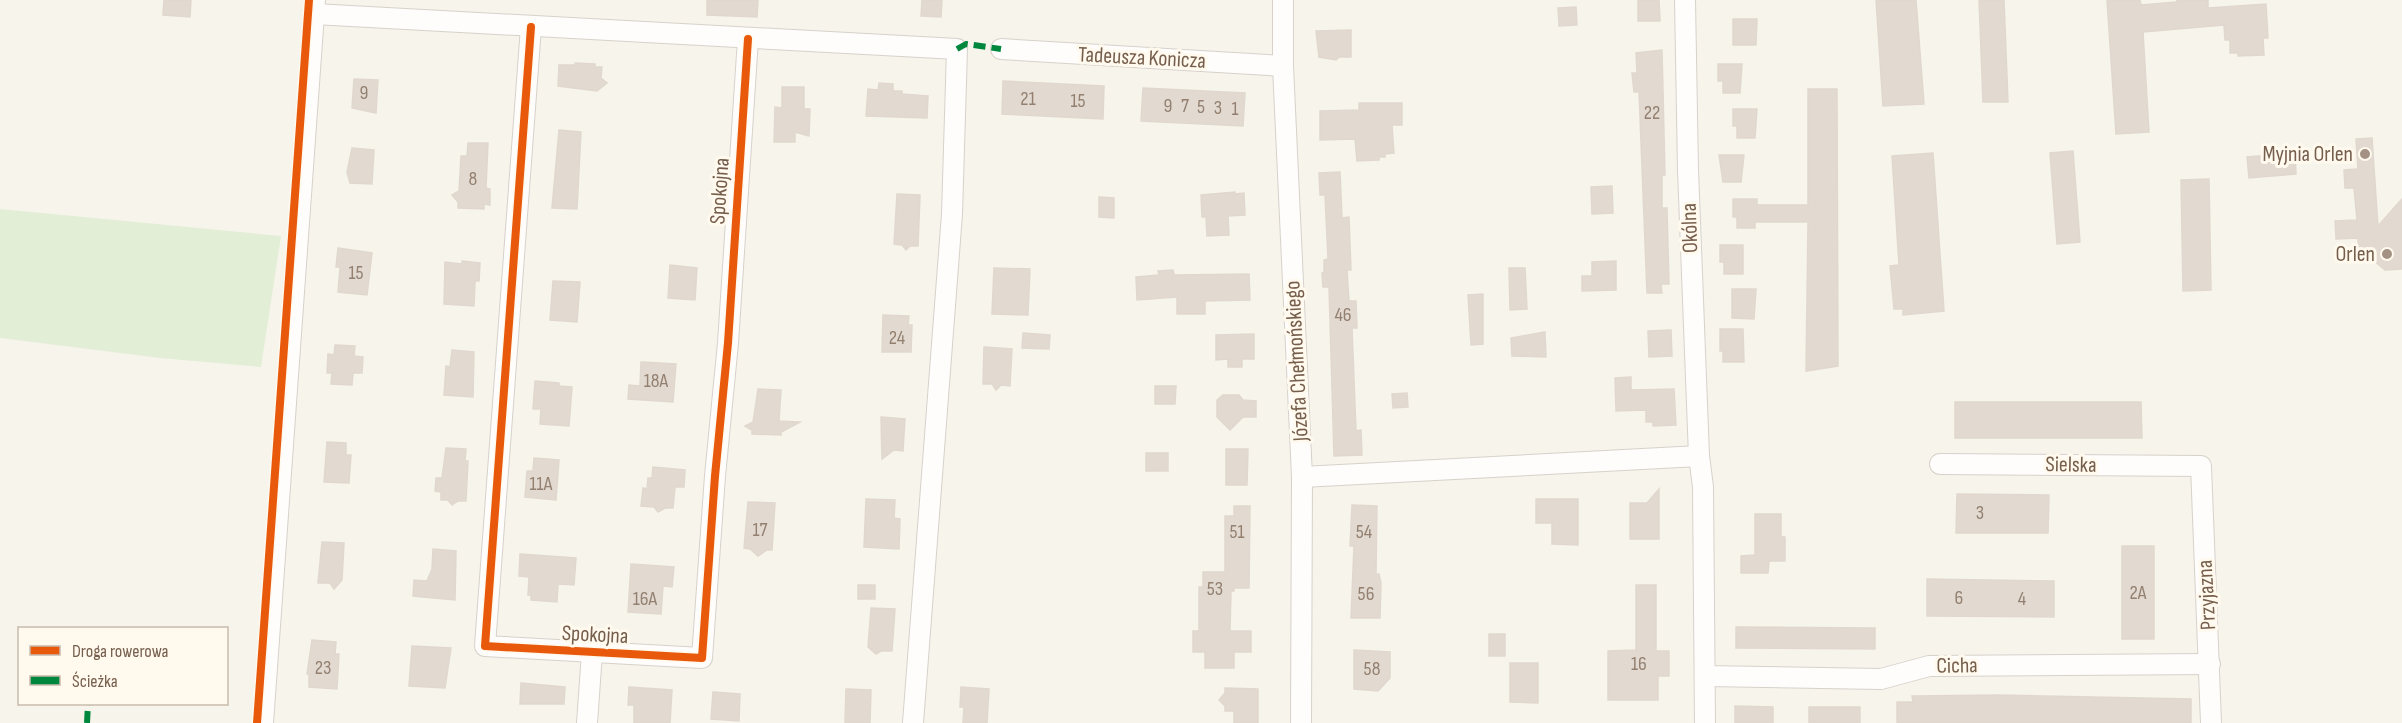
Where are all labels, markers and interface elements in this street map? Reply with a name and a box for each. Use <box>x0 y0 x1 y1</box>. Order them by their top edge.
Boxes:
street label: Tadeusza Konicza <box>1077 41 1207 75</box>
house number: 9 <box>360 81 368 105</box>
house number: 21 <box>1020 87 1036 111</box>
house number: 15 <box>1070 89 1086 113</box>
house number: 9 <box>1164 94 1172 118</box>
house number: 7 <box>1181 94 1189 118</box>
house number: 5 <box>1197 95 1205 119</box>
house number: 3 <box>1214 96 1222 120</box>
house number: 1 <box>1232 97 1239 121</box>
house number: 22 <box>1644 101 1660 125</box>
place label: Myjnia Orlen <box>2263 141 2353 168</box>
marker: Myjnia Orlen <box>2358 147 2372 161</box>
street label: Spokojna <box>704 157 736 225</box>
house number: 8 <box>469 167 477 191</box>
street label: Okólna <box>1676 203 1704 253</box>
place label: Orlen <box>2335 241 2375 268</box>
marker: Orlen <box>2380 247 2394 261</box>
house number: 15 <box>348 261 364 285</box>
street label: Józefa Chełmońskiego <box>1279 280 1315 443</box>
house number: 46 <box>1334 303 1352 327</box>
house number: 24 <box>889 326 905 350</box>
house number: 18A <box>644 369 669 393</box>
street label: Sielska <box>2045 451 2097 479</box>
house number: 11A <box>530 472 553 496</box>
house number: 3 <box>1976 501 1984 525</box>
house number: 17 <box>753 518 767 542</box>
house number: 51 <box>1229 520 1245 544</box>
house number: 54 <box>1356 520 1372 544</box>
street label: Przyjazna <box>2192 559 2222 631</box>
house number: 53 <box>1207 577 1223 601</box>
house number: 2A <box>2130 581 2147 605</box>
house number: 56 <box>1358 582 1374 606</box>
house number: 6 <box>1955 586 1963 610</box>
house number: 16A <box>633 587 658 611</box>
house number: 4 <box>2018 587 2026 611</box>
street label: Spokojna <box>561 620 629 650</box>
legend <box>18 627 228 705</box>
text: Droga rowerowa <box>72 641 169 662</box>
house number: 16 <box>1631 652 1647 676</box>
street label: Cicha <box>1936 652 1978 680</box>
house number: 23 <box>315 656 331 680</box>
house number: 58 <box>1364 657 1380 681</box>
text: Ścieżka <box>72 671 118 692</box>

